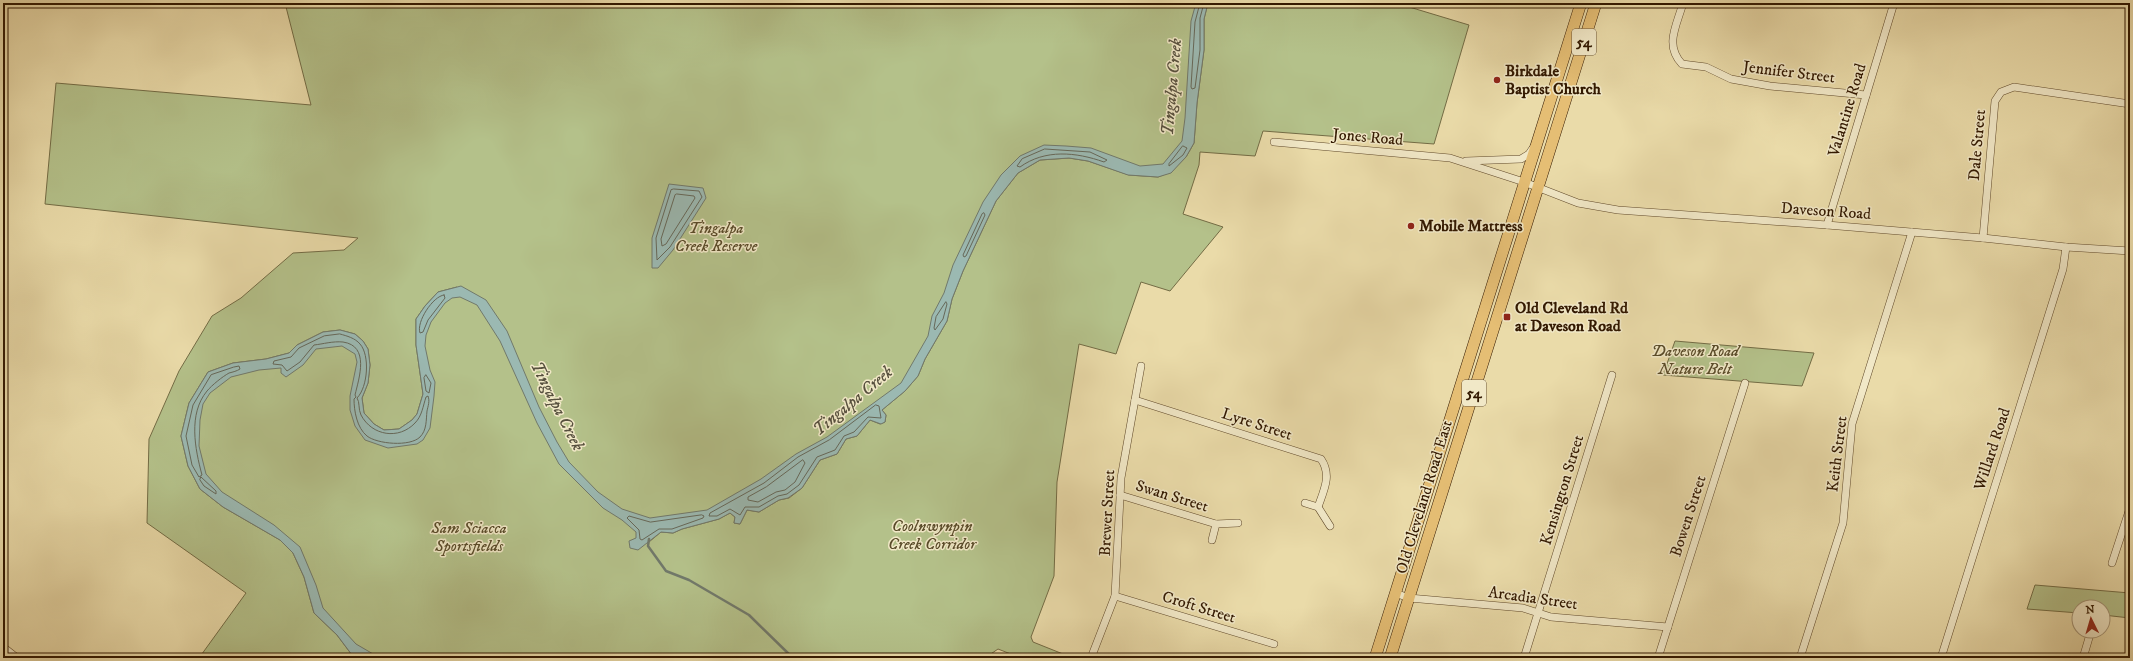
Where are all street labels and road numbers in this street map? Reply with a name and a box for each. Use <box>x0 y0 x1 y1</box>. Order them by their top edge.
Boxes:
road number: 54 <box>1572 29 1596 55</box>
street label: Jennifer Street <box>1740 56 1836 88</box>
street label: Valantine Road <box>1823 61 1871 160</box>
street label: Dale Street <box>1964 109 1990 181</box>
street label: Jones Road <box>1330 124 1404 150</box>
street label: Daveson Road <box>1780 198 1872 224</box>
road number: 54 <box>1462 380 1486 406</box>
street label: Lyre Street <box>1219 403 1295 445</box>
street label: Willard Road <box>1969 405 2015 494</box>
street label: Keith Street <box>1822 415 1852 493</box>
street label: Old Cleveland Road East <box>1391 418 1457 576</box>
street label: Kensington Street <box>1536 432 1588 548</box>
street label: Brewer Street <box>1095 469 1119 557</box>
street label: Bowen Street <box>1665 473 1711 559</box>
street label: Swan Street <box>1133 475 1211 517</box>
street label: Arcadia Street <box>1487 582 1579 614</box>
street label: Croft Street <box>1160 586 1238 628</box>

